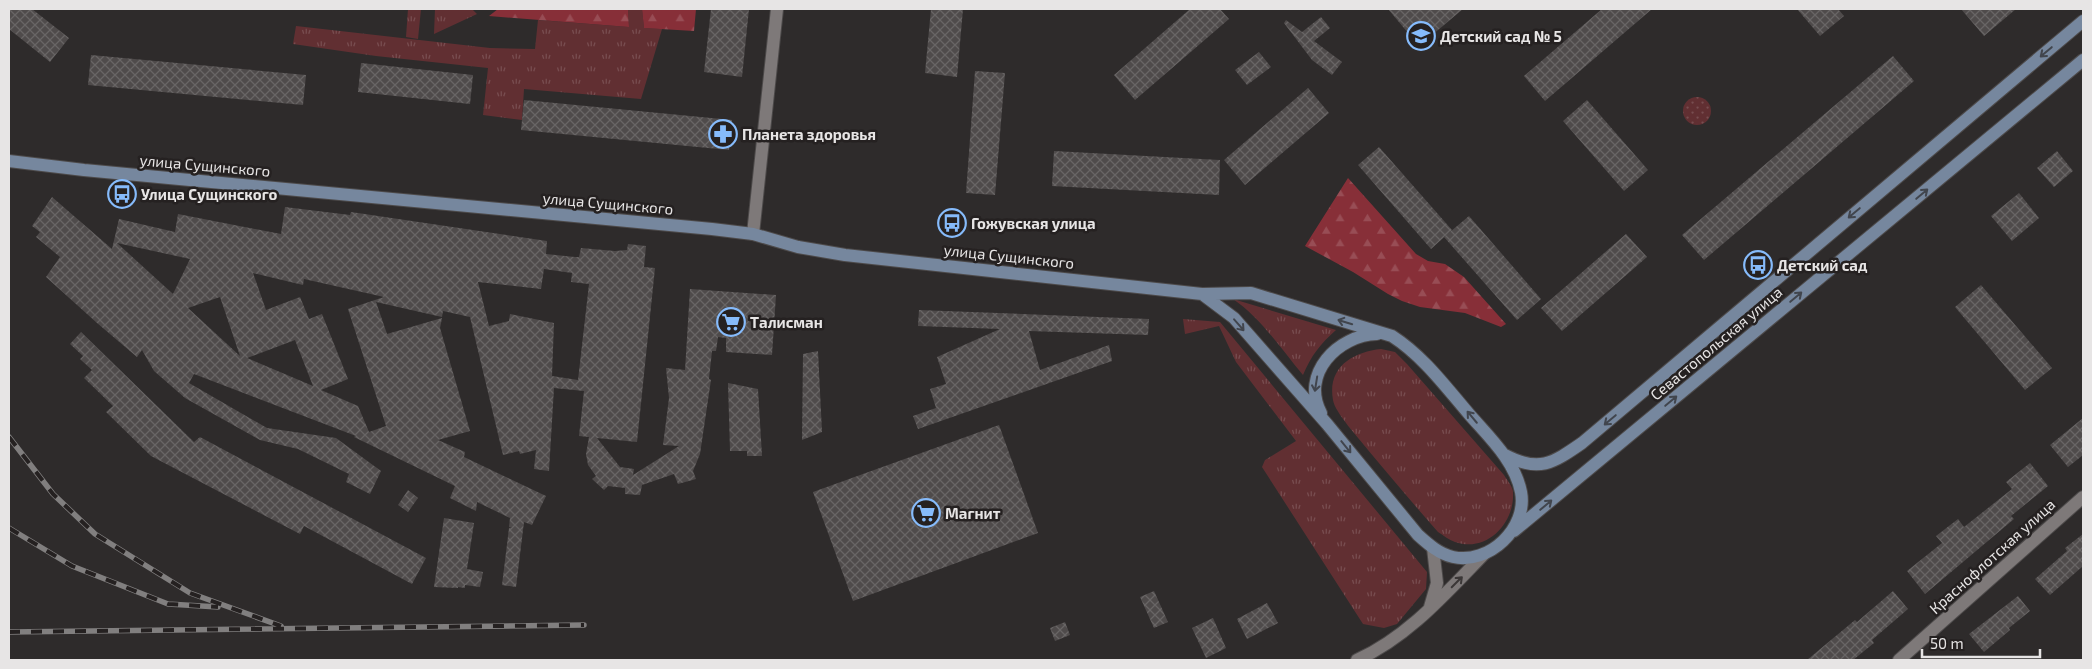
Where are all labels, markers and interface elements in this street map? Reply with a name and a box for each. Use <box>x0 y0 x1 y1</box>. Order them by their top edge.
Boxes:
school or university icon: Детский сад № 5 <box>1406 21 1436 51</box>
place label: Детский сад № 5 <box>1440 27 1562 45</box>
one-way arrow <box>2040 47 2053 58</box>
pharmacy icon: Планета здоровья <box>708 119 738 149</box>
place label: Планета здоровья <box>742 125 876 143</box>
street label: улица Сущинского <box>139 150 271 181</box>
bus stop icon: Улица Сущинского <box>107 179 137 209</box>
place label: Улица Сущинского <box>141 185 278 203</box>
street label: улица Сущинского <box>542 188 674 219</box>
one-way arrow <box>1915 188 1928 199</box>
bus stop icon: Гожувская улица <box>937 208 967 238</box>
one-way arrow <box>1848 208 1861 219</box>
place label: Гожувская улица <box>971 214 1096 232</box>
street label: улица Сущинского <box>943 240 1075 273</box>
bus stop icon: Детский сад <box>1743 250 1773 280</box>
place label: Детский сад <box>1777 256 1868 274</box>
street label: Севастопольская улица <box>1646 283 1786 404</box>
one-way arrow <box>1790 292 1803 303</box>
supermarket icon: Талисман <box>716 307 746 337</box>
place label: Талисман <box>750 313 823 331</box>
one-way arrow <box>1338 316 1354 326</box>
one-way arrow <box>1234 318 1245 331</box>
one-way arrow <box>1311 375 1321 391</box>
one-way arrow <box>1664 396 1677 407</box>
one-way arrow <box>1466 411 1478 424</box>
one-way arrow <box>1604 414 1617 425</box>
one-way arrow <box>1340 440 1351 453</box>
street label: Краснофлотская улица <box>1926 495 2059 618</box>
supermarket icon: Магнит <box>911 498 941 528</box>
one-way arrow <box>1539 499 1552 510</box>
place label: Магнит <box>945 504 1001 522</box>
one-way arrow <box>1451 575 1463 588</box>
scale bar <box>1922 626 2040 658</box>
text: 50 m <box>1930 634 1964 652</box>

